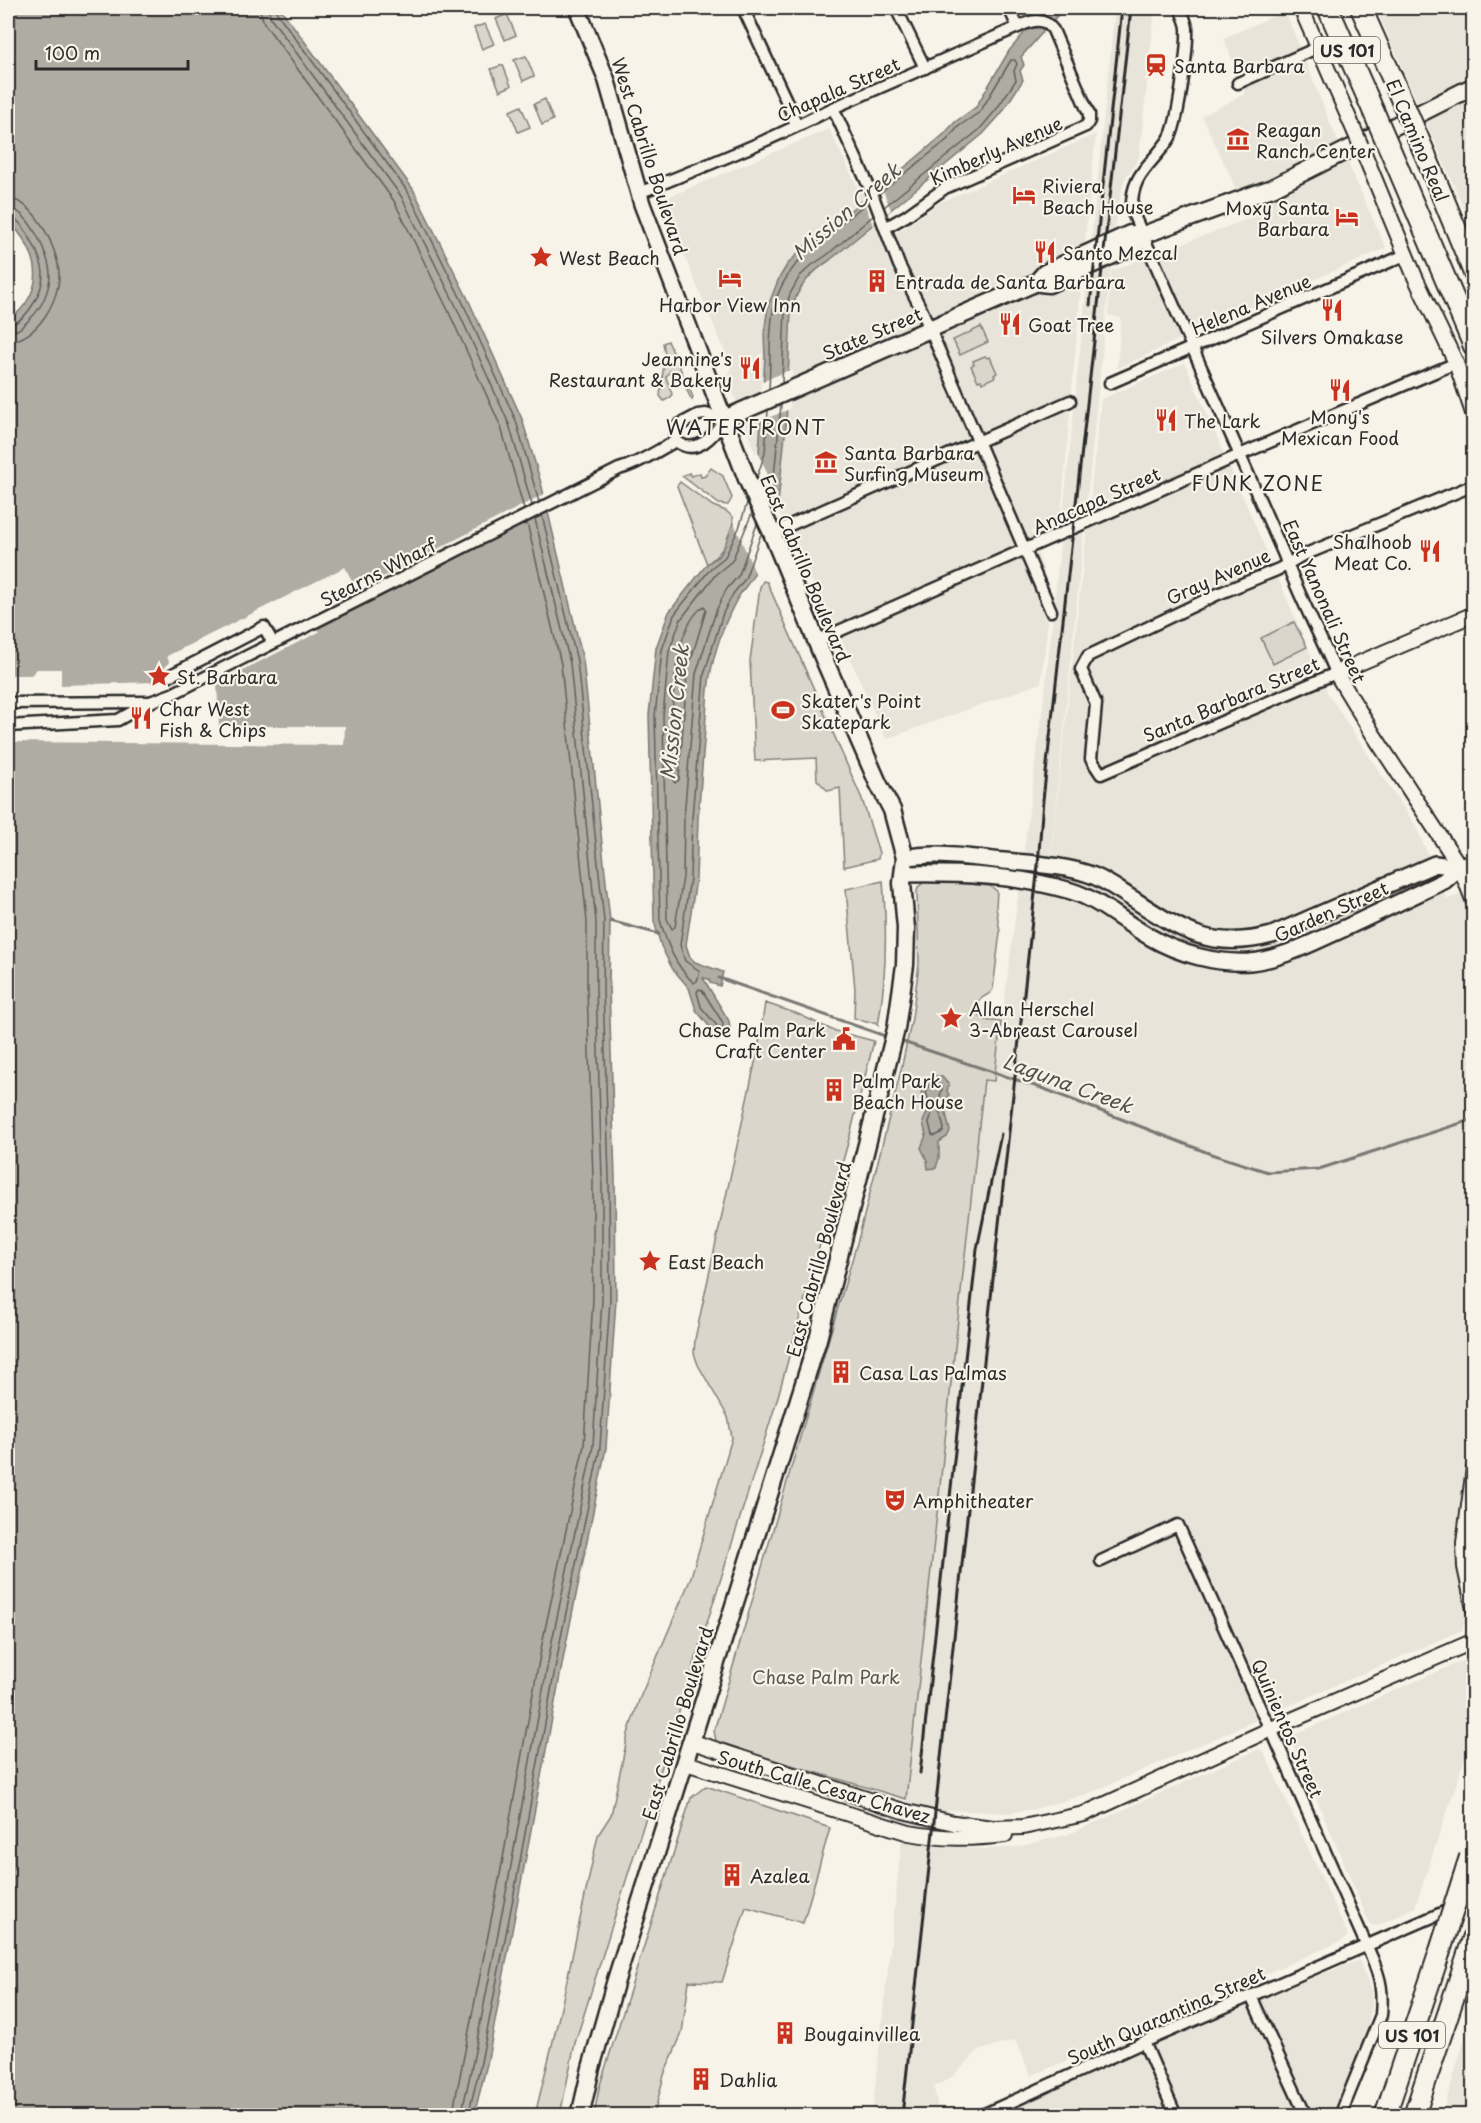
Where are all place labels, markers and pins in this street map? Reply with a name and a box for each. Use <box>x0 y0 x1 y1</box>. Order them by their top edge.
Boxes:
station icon: Santa Barbara <box>1143 52 1169 78</box>
place label: Santa Barbara <box>1174 52 1305 79</box>
place label: Reagan Ranch Center <box>1256 116 1375 164</box>
museum icon: Reagan Ranch Center <box>1225 126 1251 152</box>
place label: Riviera Beach House <box>1042 172 1154 220</box>
hotel icon: Riviera Beach House <box>1011 182 1037 208</box>
place label: Moxy Santa Barbara <box>1226 194 1330 242</box>
hotel icon: Moxy Santa Barbara <box>1334 204 1360 230</box>
restaurant icon: Santo Mezcal <box>1032 239 1058 265</box>
place label: Santo Mezcal <box>1063 239 1178 266</box>
place icon: West Beach <box>528 244 554 270</box>
place label: West Beach <box>559 244 660 271</box>
hotel icon: Harbor View Inn <box>717 265 743 291</box>
building icon: Entrada de Santa Barbara <box>864 268 890 294</box>
place label: Entrada de Santa Barbara <box>895 268 1126 295</box>
place label: Harbor View Inn <box>659 291 801 318</box>
restaurant icon: Silvers Omakase <box>1319 297 1345 323</box>
restaurant icon: Goat Tree <box>997 311 1023 337</box>
place label: Goat Tree <box>1028 311 1114 338</box>
place label: Silvers Omakase <box>1260 323 1404 350</box>
place label: Jeannine's Restaurant & Bakery <box>548 345 732 393</box>
restaurant icon: Jeannine's Restaurant & Bakery <box>737 355 763 381</box>
restaurant icon: Mony's Mexican Food <box>1327 377 1353 403</box>
place label: Mony's Mexican Food <box>1281 403 1399 451</box>
restaurant icon: The Lark <box>1153 407 1179 433</box>
place label: The Lark <box>1184 407 1261 434</box>
place label: Santa Barbara Surfing Museum <box>844 439 984 487</box>
museum icon: Santa Barbara Surfing Museum <box>813 449 839 475</box>
place label: Shalhoob Meat Co. <box>1333 528 1412 576</box>
restaurant icon: Shalhoob Meat Co. <box>1417 538 1443 564</box>
place icon: St. Barbara <box>146 663 172 689</box>
place label: St. Barbara <box>177 663 278 690</box>
place label: Skater's Point Skatepark <box>801 687 921 735</box>
place label: Char West Fish & Chips <box>159 695 266 743</box>
sports icon: Skater's Point Skatepark <box>770 697 796 723</box>
restaurant icon: Char West Fish & Chips <box>128 705 154 731</box>
place label: Allan Herschel 3-Abreast Carousel <box>969 995 1138 1043</box>
place icon: Allan Herschel 3-Abreast Carousel <box>938 1005 964 1031</box>
place label: Chase Palm Park Craft Center <box>678 1016 827 1064</box>
public building icon: Chase Palm Park Craft Center <box>831 1026 857 1052</box>
place label: Palm Park Beach House <box>852 1067 964 1115</box>
building icon: Palm Park Beach House <box>821 1077 847 1103</box>
place icon: East Beach <box>637 1248 663 1274</box>
place label: East Beach <box>668 1248 764 1275</box>
building icon: Casa Las Palmas <box>828 1359 854 1385</box>
place label: Casa Las Palmas <box>859 1359 1007 1386</box>
theatre icon: Amphitheater <box>882 1487 908 1513</box>
place label: Amphitheater <box>913 1487 1034 1514</box>
building icon: Azalea <box>719 1862 745 1888</box>
place label: Azalea <box>750 1862 811 1889</box>
building icon: Bougainvillea <box>772 2020 798 2046</box>
place label: Bougainvillea <box>803 2020 921 2047</box>
building icon: Dahlia <box>688 2066 714 2092</box>
place label: Dahlia <box>719 2066 777 2093</box>

